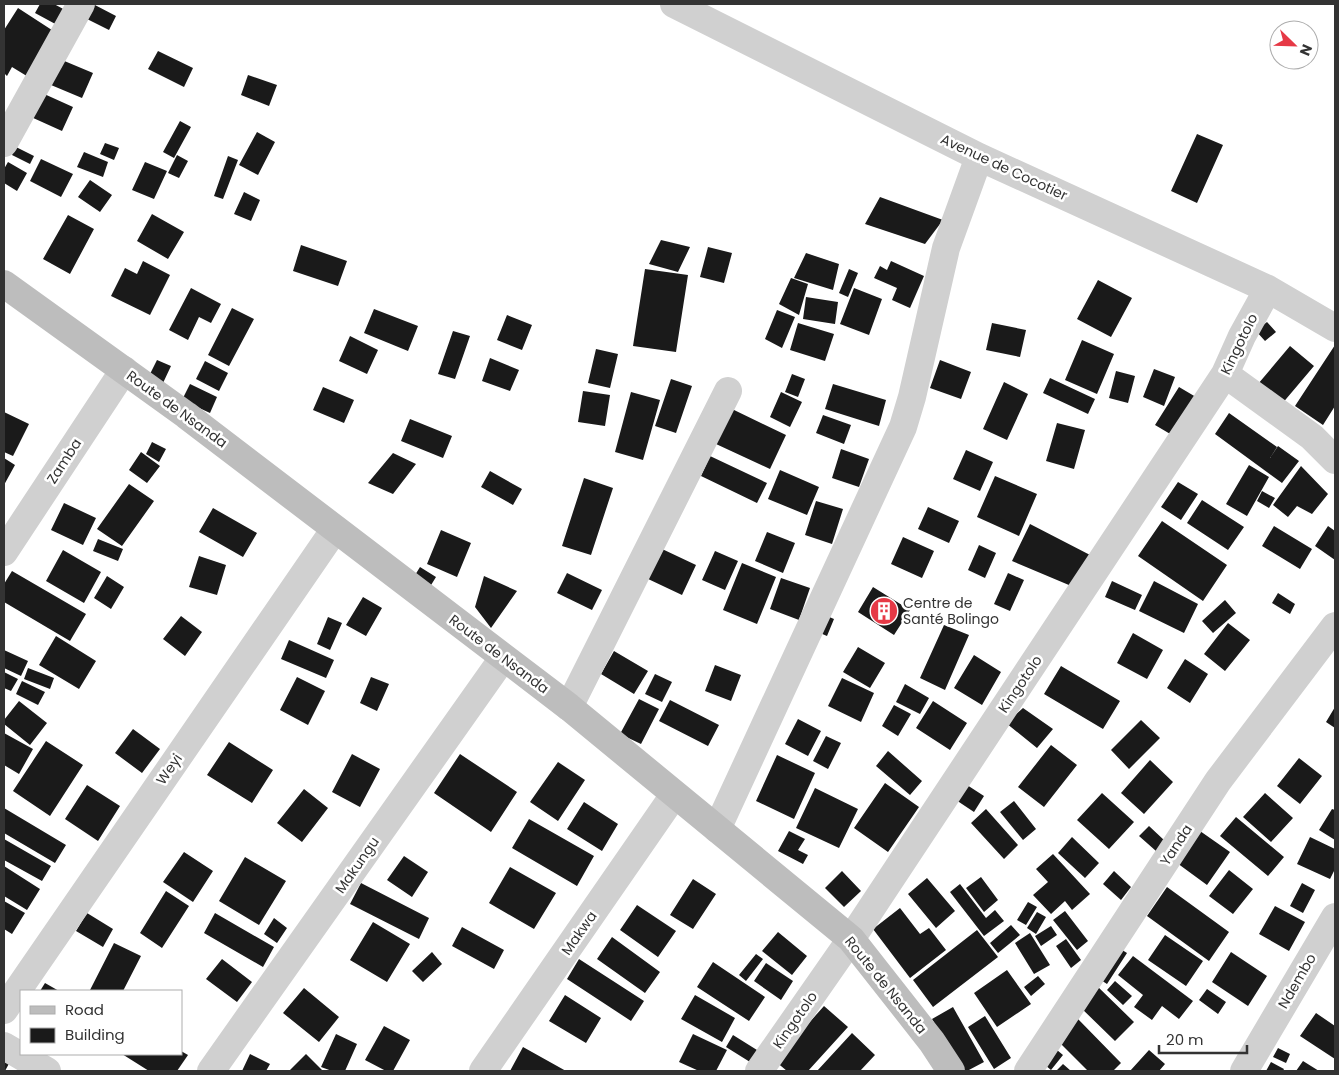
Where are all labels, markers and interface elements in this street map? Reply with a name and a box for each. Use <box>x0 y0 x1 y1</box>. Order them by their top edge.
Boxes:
north arrow <box>1269 20 1319 70</box>
text: N <box>1295 41 1317 59</box>
street label: Avenue de Cocotier <box>937 129 1071 205</box>
street label: Kingotolo <box>1216 310 1262 378</box>
street label: Route de Nsanda <box>122 366 232 452</box>
street label: Zamba <box>42 434 86 488</box>
place label: Centre de Santé Bolingo <box>903 593 999 629</box>
building icon: Centre de Santé Bolingo <box>869 596 899 626</box>
street label: Route de Nsanda <box>445 610 553 698</box>
street label: Kingotolo <box>993 651 1047 717</box>
street label: Weyi <box>151 749 187 789</box>
street label: Yanda <box>1155 820 1197 870</box>
street label: Makungu <box>330 833 384 897</box>
street label: Makwa <box>557 907 601 959</box>
street label: Route de Nsanda <box>840 932 932 1038</box>
street label: Ndembo <box>1273 950 1321 1012</box>
street label: Kingotolo <box>768 987 822 1053</box>
legend <box>20 990 182 1055</box>
text: Road <box>65 999 104 1020</box>
scale bar <box>1159 1022 1246 1054</box>
text: Building <box>65 1024 125 1045</box>
text: 20 m <box>1166 1029 1204 1050</box>

